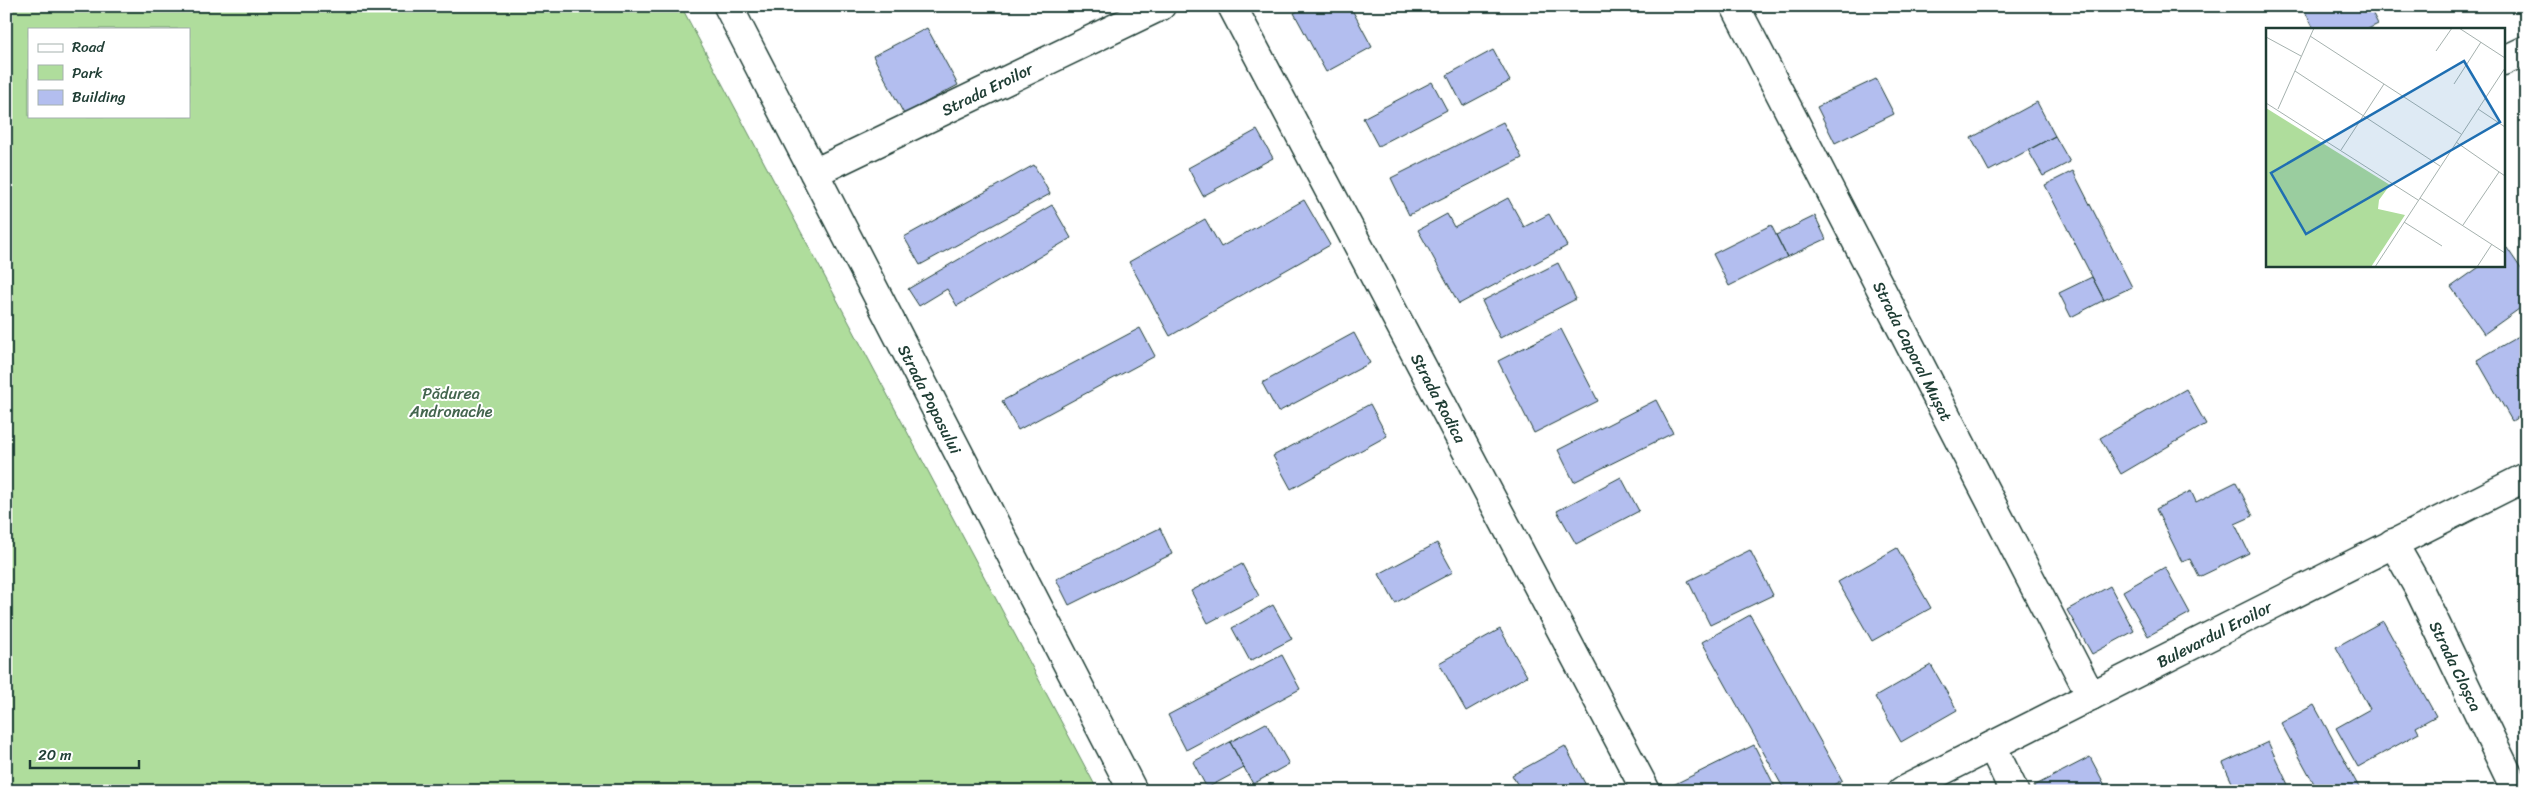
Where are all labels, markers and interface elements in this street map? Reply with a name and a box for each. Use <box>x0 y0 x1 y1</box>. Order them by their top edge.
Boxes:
legend <box>28 28 190 118</box>
inset map <box>2266 28 2504 266</box>
text: Road <box>72 34 105 60</box>
street label: Strada Eroilor <box>936 54 1039 124</box>
text: Park <box>72 60 103 86</box>
text: Building <box>72 84 126 110</box>
street label: Strada Caporal Mușat <box>1865 276 1960 427</box>
street label: Strada Popasului <box>889 339 970 460</box>
street label: Strada Rodica <box>1403 348 1475 449</box>
park label: Pădurea Andronache <box>409 379 493 426</box>
street label: Bulevardul Eroilor <box>2151 592 2278 676</box>
street label: Strada Cloșca <box>2421 616 2490 717</box>
scale bar <box>30 737 139 769</box>
text: 20 m <box>38 742 72 768</box>

